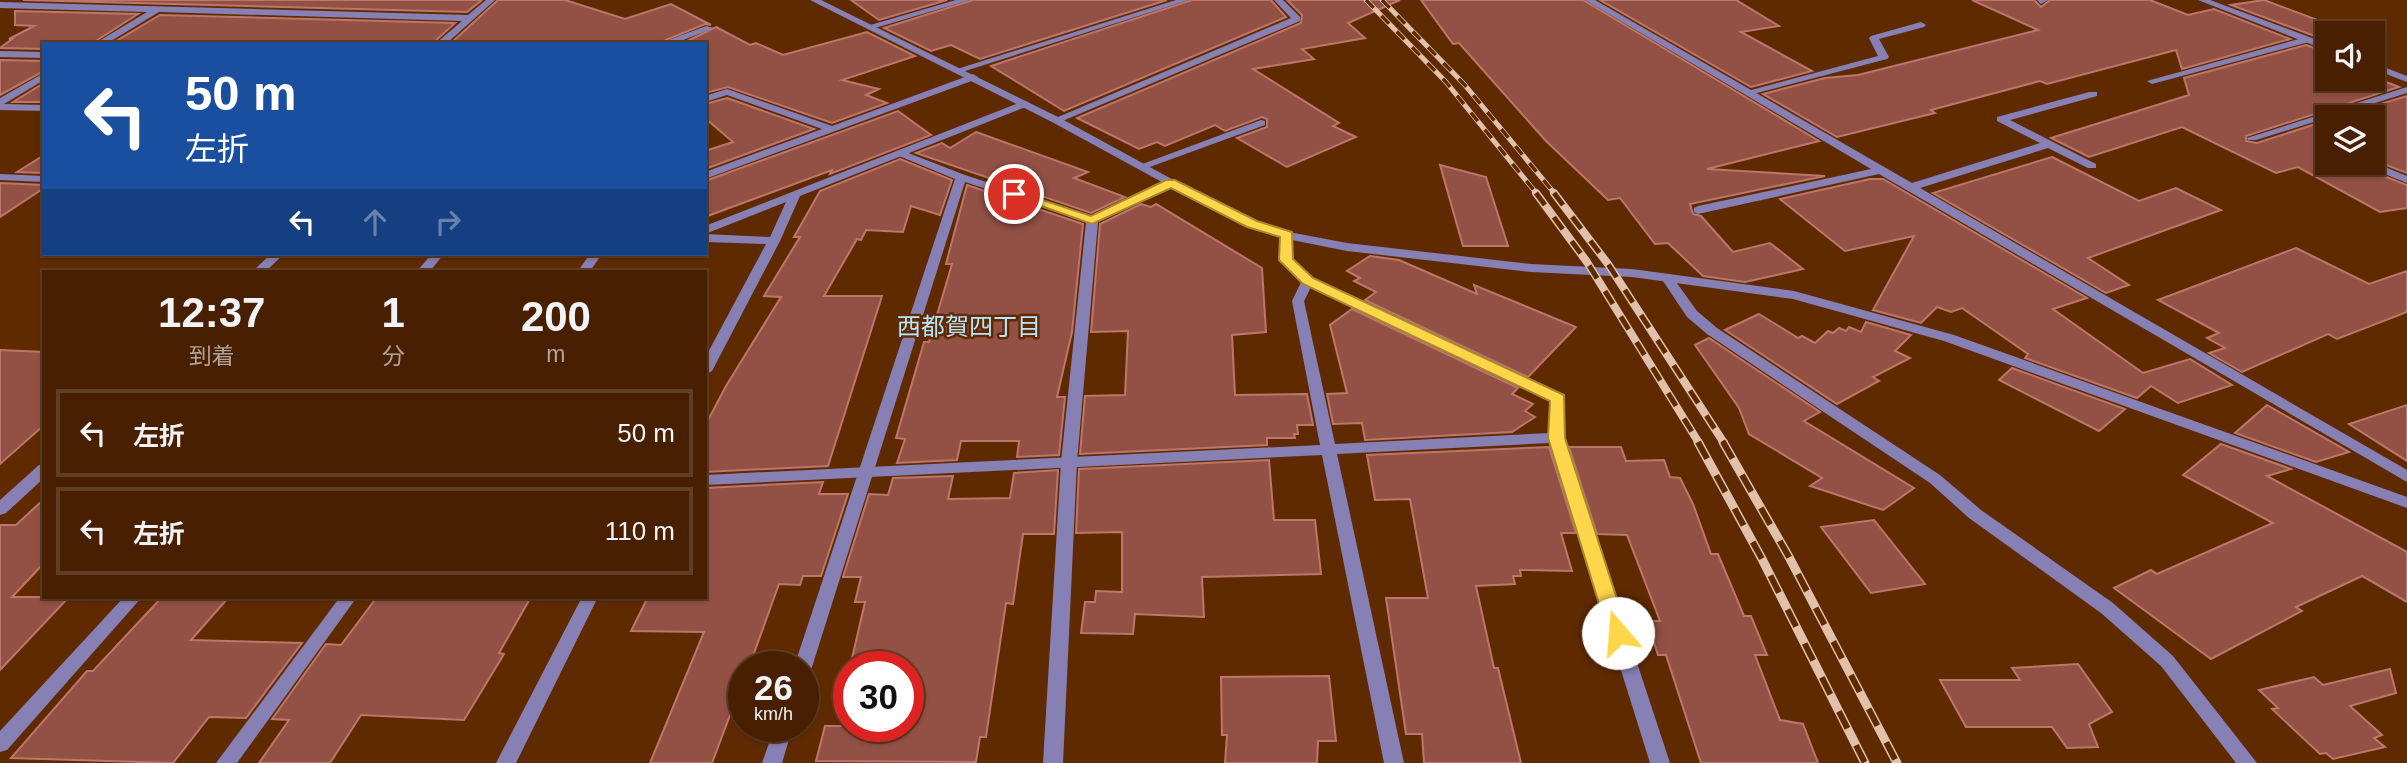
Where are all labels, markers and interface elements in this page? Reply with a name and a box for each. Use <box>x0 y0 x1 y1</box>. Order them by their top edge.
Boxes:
map controls <box>2315 21 2385 175</box>
button: sound <box>2315 21 2385 91</box>
text: 50 m <box>185 66 297 120</box>
icon: left <box>70 70 161 161</box>
button: layers <box>2315 105 2385 175</box>
text: 左折 <box>185 131 249 167</box>
pin <box>984 164 1044 224</box>
icon: arrive <box>995 175 1033 213</box>
icon: left <box>283 203 321 241</box>
icon: ahead <box>356 203 394 241</box>
icon: right <box>429 203 467 241</box>
text: 12:37 <box>158 289 265 336</box>
text: 1 <box>381 289 405 336</box>
text: 200 <box>521 293 591 340</box>
district label: 西都賀四丁目 <box>897 313 1041 340</box>
text: m <box>546 341 566 367</box>
text: 到着 <box>189 343 235 369</box>
text: 分 <box>382 343 405 369</box>
icon: left <box>74 414 112 452</box>
text: 50 m <box>617 418 675 448</box>
text: 左折 <box>133 421 185 451</box>
icon: left <box>74 512 112 550</box>
text: 110 m <box>605 516 675 546</box>
text: 左折 <box>133 519 185 549</box>
position arrow <box>1581 596 1655 670</box>
speed limit sign: 30 <box>833 651 924 742</box>
text: 26 <box>754 668 793 707</box>
text: km/h <box>754 704 793 724</box>

